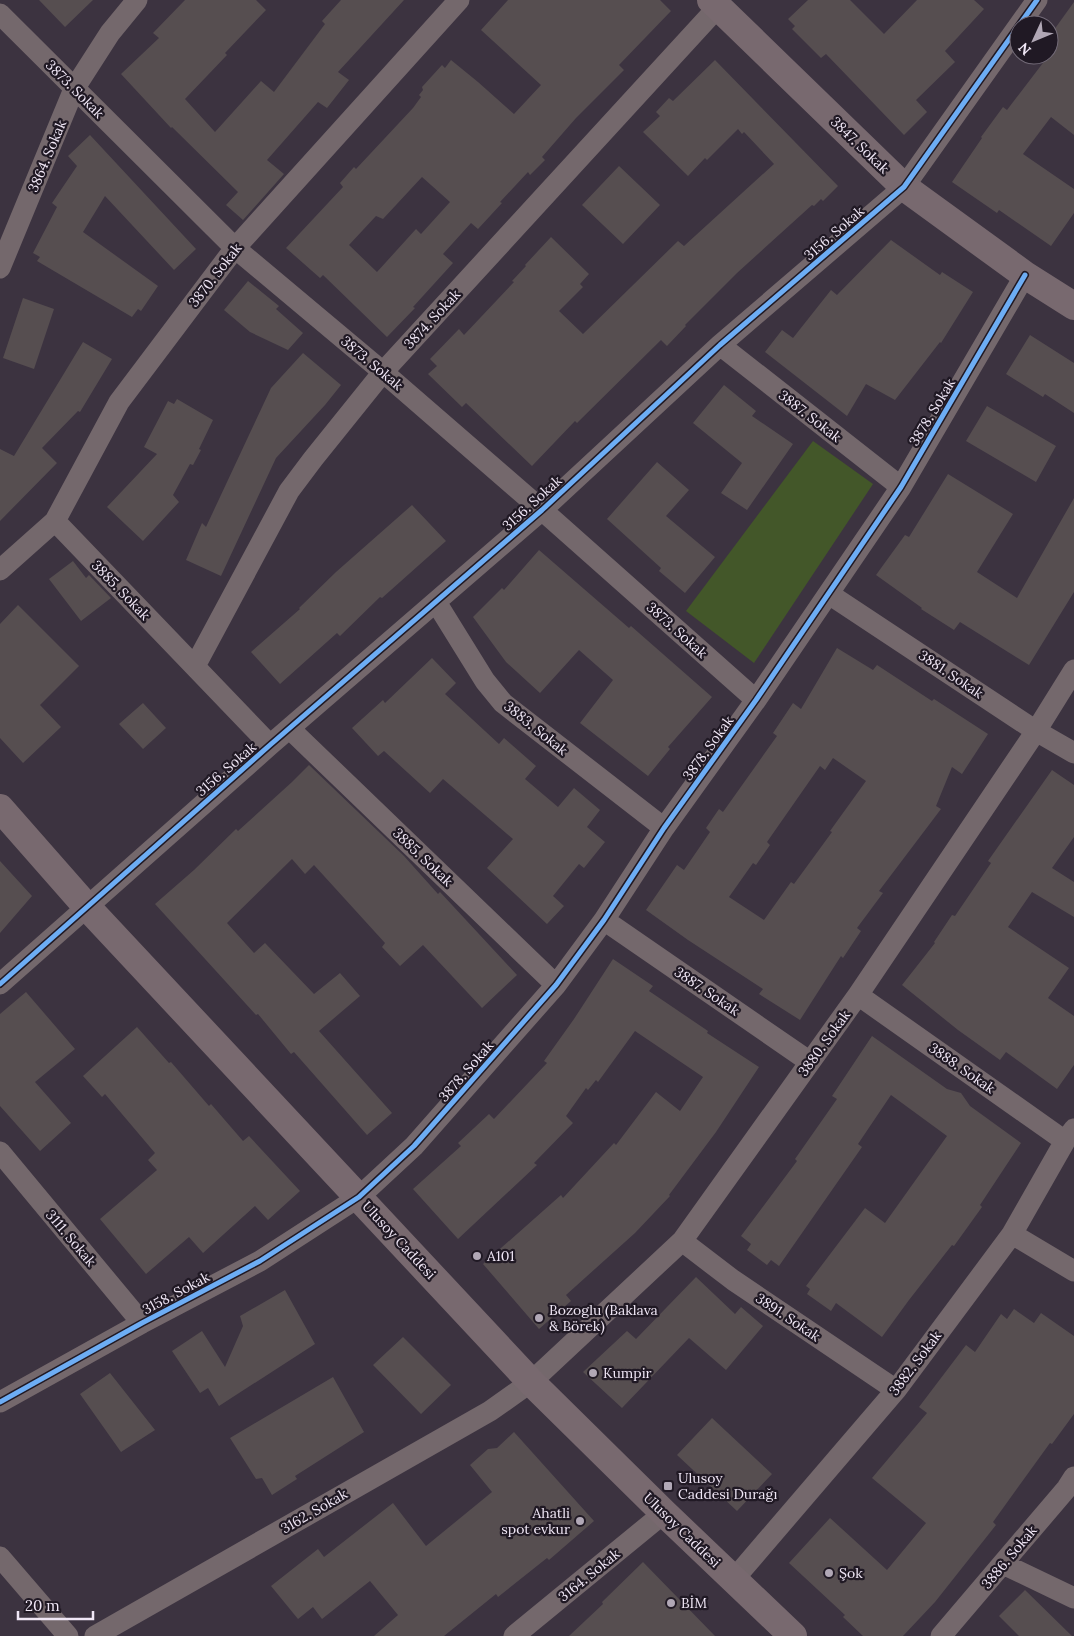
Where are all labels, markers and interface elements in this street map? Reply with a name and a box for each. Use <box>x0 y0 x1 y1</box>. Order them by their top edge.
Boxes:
north arrow <box>1009 15 1059 65</box>
text: N <box>1014 39 1035 59</box>
street label: 3873. Sokak <box>42 56 108 122</box>
street label: 3847. Sokak <box>827 113 893 178</box>
street label: 3864. Sokak <box>24 117 70 195</box>
street label: 3156. Sokak <box>800 202 868 264</box>
street label: 3870. Sokak <box>184 239 246 311</box>
street label: 3874. Sokak <box>400 285 464 353</box>
street label: 3873. Sokak <box>337 332 407 394</box>
street label: 3878. Sokak <box>905 375 959 449</box>
street label: 3887. Sokak <box>775 386 845 446</box>
street label: 3156. Sokak <box>498 471 566 534</box>
street label: 3885. Sokak <box>88 556 154 624</box>
street label: 3873. Sokak <box>643 598 711 662</box>
street label: 3881. Sokak <box>915 646 987 702</box>
street label: 3883. Sokak <box>500 697 572 759</box>
street label: 3878. Sokak <box>679 712 738 784</box>
street label: 3156. Sokak <box>192 738 260 800</box>
street label: 3885. Sokak <box>389 824 457 890</box>
street label: 3887. Sokak <box>671 963 743 1020</box>
street label: 3880. Sokak <box>794 1006 854 1080</box>
street label: 3878. Sokak <box>434 1036 498 1105</box>
street label: 3888. Sokak <box>925 1039 999 1098</box>
street label: Ulusoy Caddesi <box>358 1197 440 1283</box>
street label: 3111. Sokak <box>42 1206 100 1270</box>
place label: A101 <box>486 1247 515 1265</box>
marker: A101 <box>471 1250 483 1262</box>
street label: 3158. Sokak <box>139 1267 213 1318</box>
street label: 3891. Sokak <box>752 1289 824 1345</box>
place label: Bozoglu (Baklava & Börek) <box>549 1301 658 1335</box>
marker: Bozoglu (Baklava & Börek) <box>533 1312 545 1324</box>
street label: 3882. Sokak <box>885 1327 946 1399</box>
place label: Kumpir <box>603 1364 652 1382</box>
marker: Kumpir <box>587 1367 599 1379</box>
place label: Ulusoy Caddesi Durağı <box>678 1469 777 1503</box>
marker: Ulusoy Caddesi Durağı <box>662 1480 674 1492</box>
street label: 3162. Sokak <box>277 1484 351 1537</box>
street label: Ulusoy Caddesi <box>640 1489 724 1571</box>
place label: Ahatli spot evkur <box>501 1504 570 1538</box>
marker: Ahatli spot evkur <box>574 1515 586 1527</box>
street label: 3886. Sokak <box>977 1521 1041 1592</box>
street label: 3164. Sokak <box>555 1544 624 1605</box>
place label: Şok <box>839 1564 863 1582</box>
marker: Şok <box>823 1567 835 1579</box>
scale bar <box>18 1588 92 1620</box>
place label: BİM <box>681 1594 707 1612</box>
text: 20 m <box>25 1596 60 1615</box>
marker: BİM <box>665 1597 677 1609</box>

